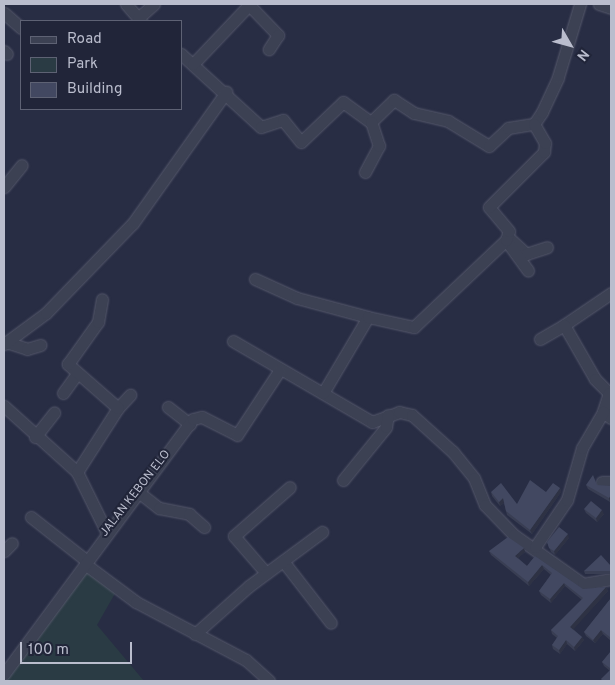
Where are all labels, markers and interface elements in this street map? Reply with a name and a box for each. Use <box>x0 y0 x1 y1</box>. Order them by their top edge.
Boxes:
legend <box>20 20 182 110</box>
north arrow <box>545 20 595 70</box>
text: Road <box>67 30 102 49</box>
text: N <box>572 45 592 64</box>
text: Park <box>67 55 98 74</box>
text: Building <box>67 80 122 99</box>
street label: JALAN KEBON ELO <box>98 448 174 540</box>
scale bar <box>22 632 135 664</box>
text: 100 m <box>28 641 69 660</box>

